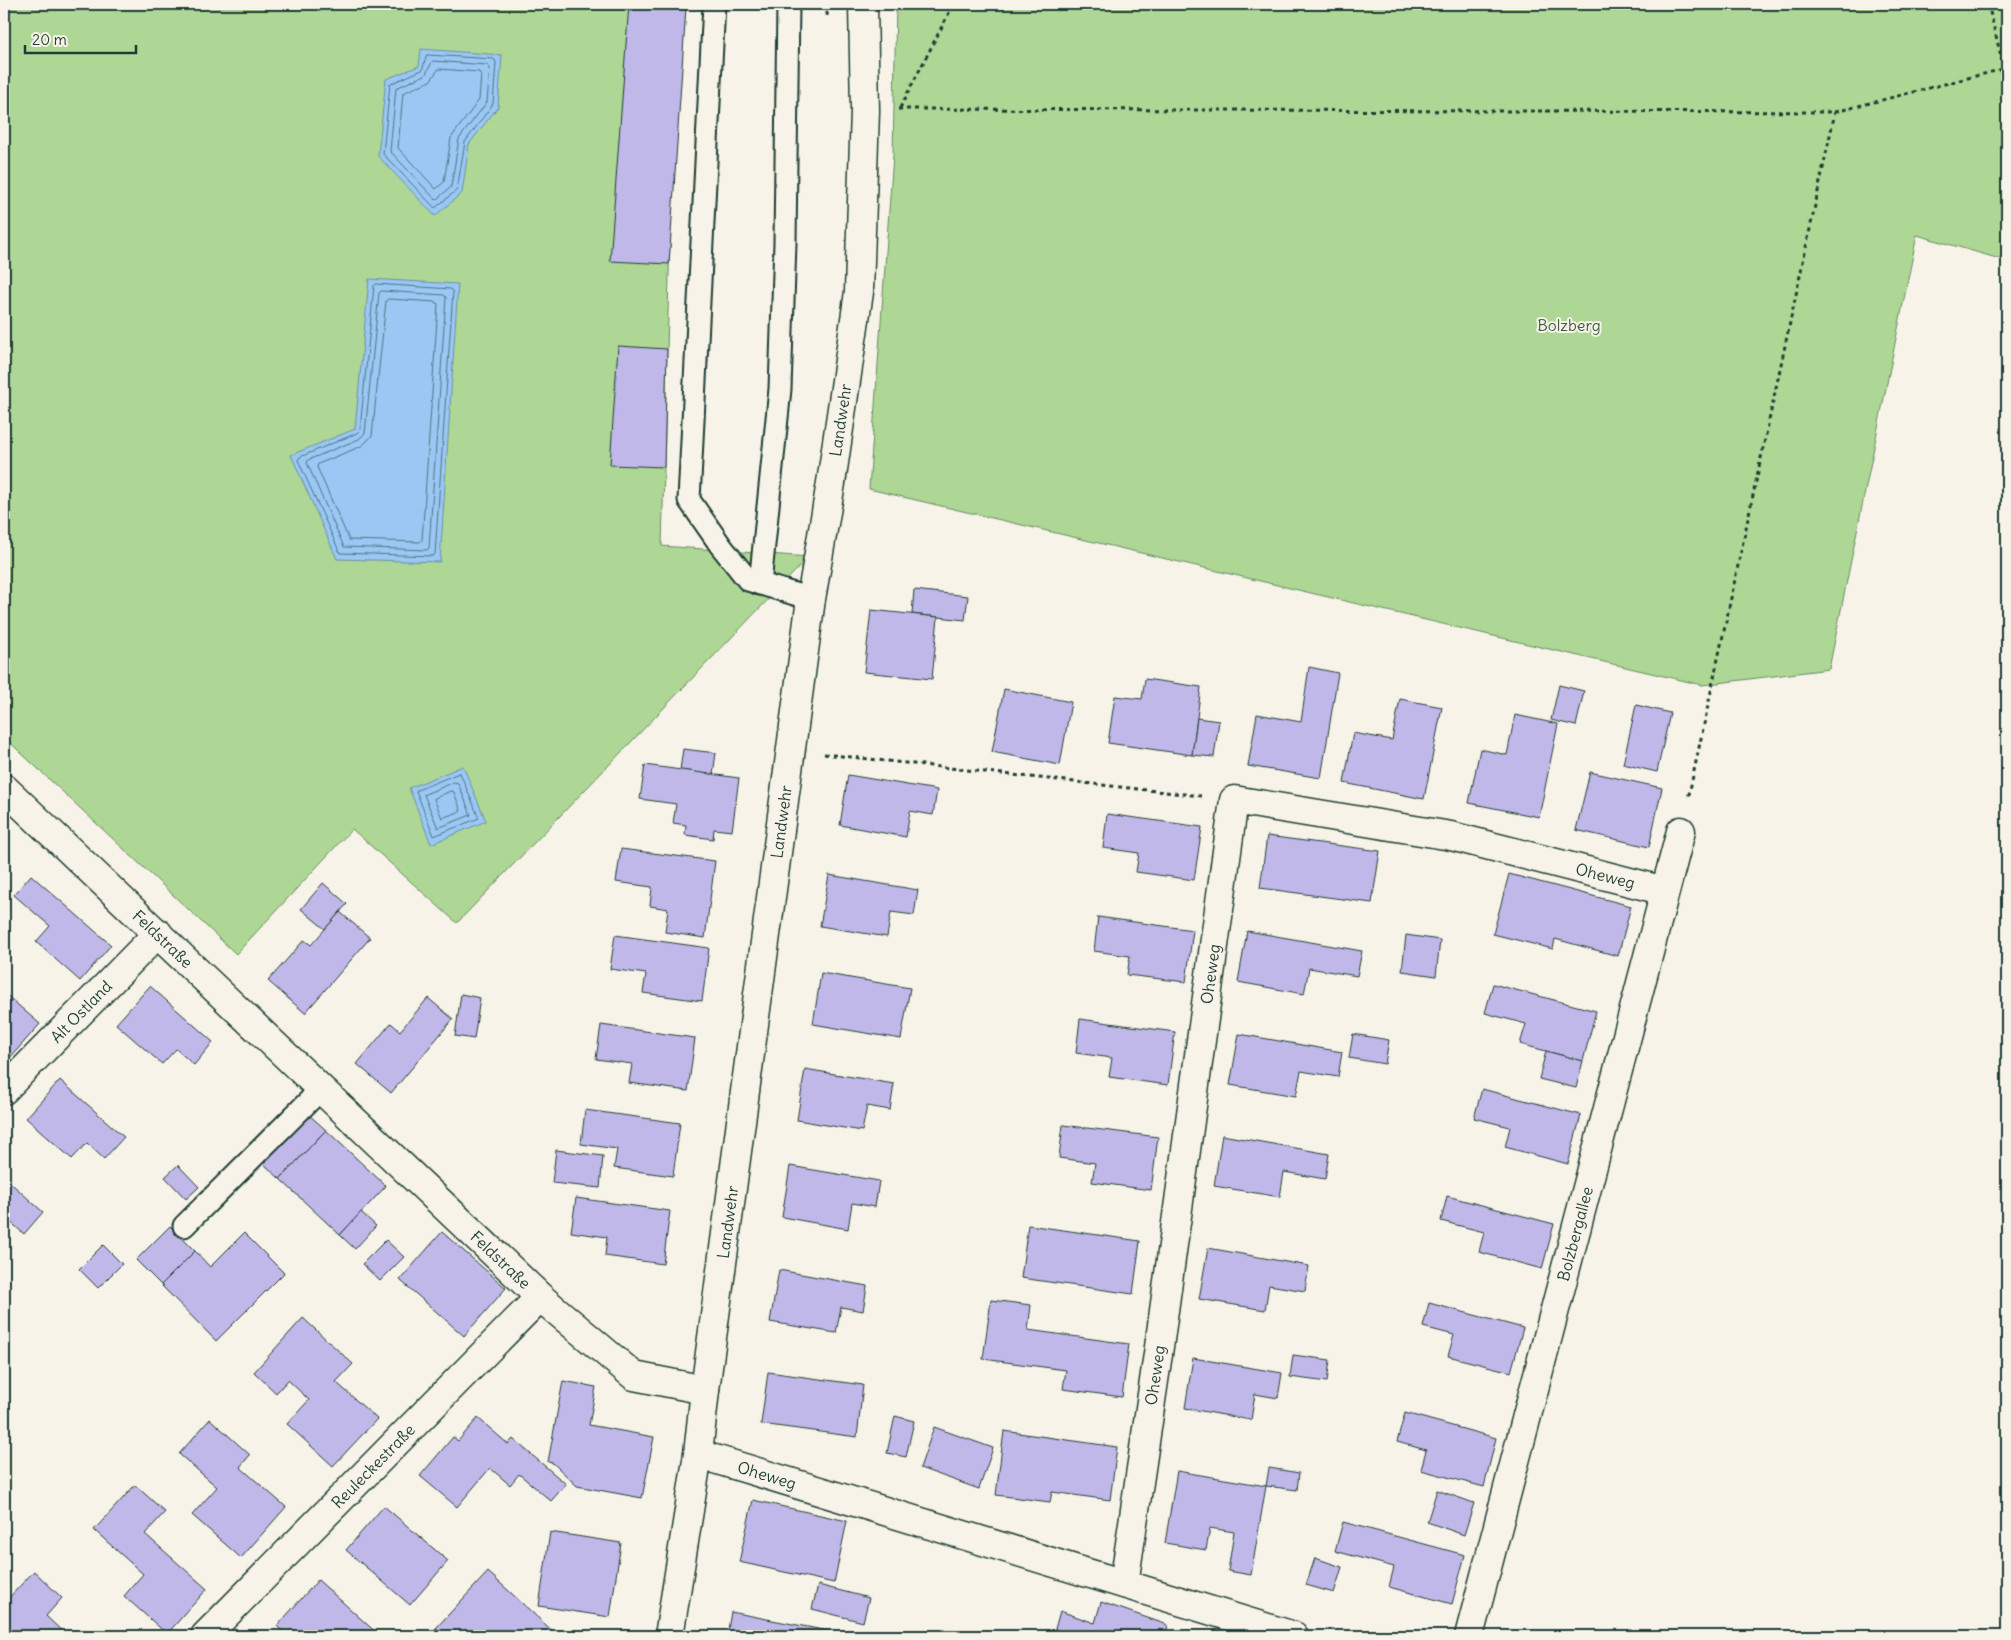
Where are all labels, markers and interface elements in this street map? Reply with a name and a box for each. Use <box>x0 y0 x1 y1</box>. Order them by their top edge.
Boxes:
scale bar <box>25 22 136 54</box>
text: 20 m <box>32 30 67 49</box>
park label: Bolzberg <box>1537 315 1601 335</box>
street label: Landwehr <box>825 382 856 458</box>
street label: Landwehr <box>766 784 796 859</box>
street label: Oheweg <box>1574 858 1637 893</box>
street label: Feldstraße <box>129 906 197 972</box>
street label: Oheweg <box>1196 943 1224 1005</box>
street label: Alt Ostland <box>46 976 116 1047</box>
street label: Landwehr <box>713 1184 742 1260</box>
street label: Bolzbergallee <box>1553 1184 1597 1283</box>
street label: Feldstraße <box>467 1226 535 1293</box>
street label: Oheweg <box>1141 1344 1169 1407</box>
street label: Reuleckestraße <box>327 1420 419 1512</box>
street label: Oheweg <box>735 1457 799 1493</box>

